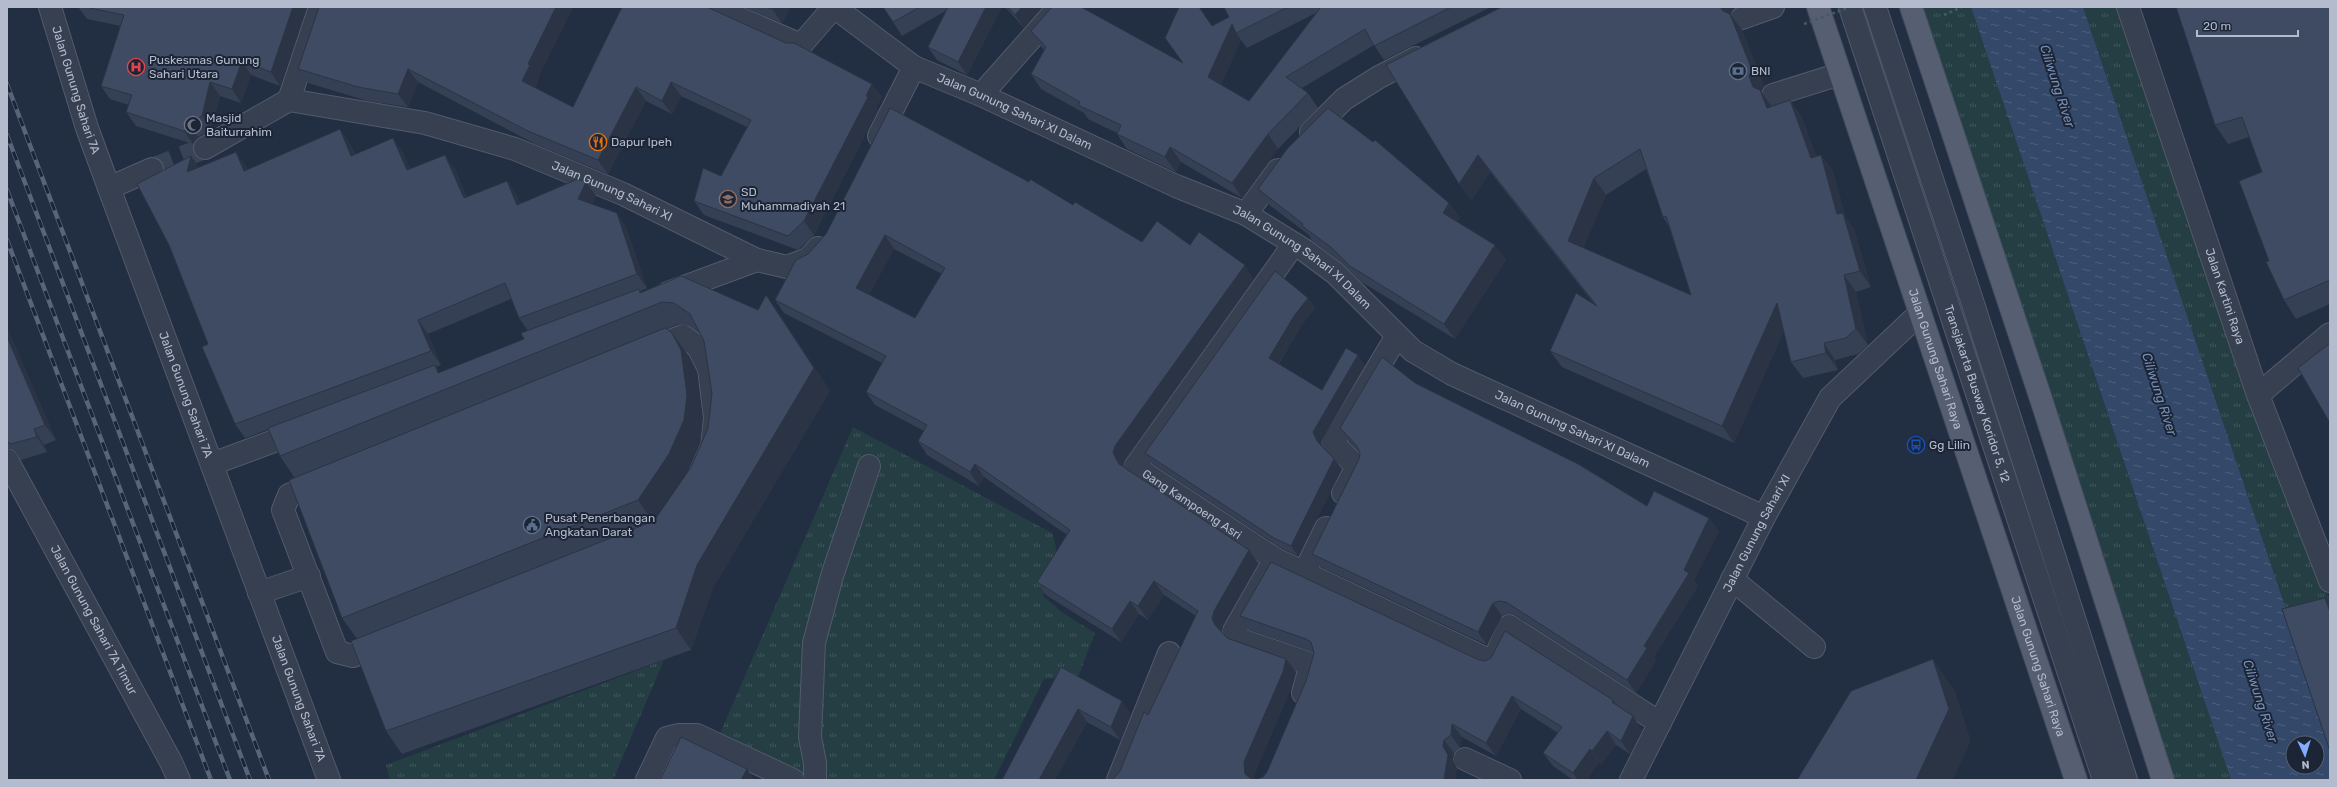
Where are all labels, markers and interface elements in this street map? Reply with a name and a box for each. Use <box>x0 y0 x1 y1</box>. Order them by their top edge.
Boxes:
scale bar <box>2197 12 2298 38</box>
text: 20 m <box>2203 19 2231 33</box>
street label: Jalan Gunung Sahari 7A <box>49 24 103 156</box>
water label: Ciliwung River <box>2036 43 2078 131</box>
place label: Puskesmas Gunung Sahari Utara <box>149 53 259 81</box>
hospital icon: Puskesmas Gunung Sahari Utara <box>126 57 146 77</box>
bank icon: BNI <box>1728 61 1748 81</box>
place label: BNI <box>1751 64 1771 78</box>
street label: Jalan Gunung Sahari XI Dalam <box>935 70 1094 153</box>
place label: Masjid Baiturrahim <box>206 111 272 139</box>
mosque icon: Masjid Baiturrahim <box>183 115 203 135</box>
restaurant icon: Dapur Ipeh <box>588 132 608 152</box>
place label: Dapur Ipeh <box>611 135 672 149</box>
street label: Jalan Gunung Sahari XI <box>550 158 675 224</box>
place label: SD Muhammadiyah 21 <box>741 185 845 213</box>
school or university icon: SD Muhammadiyah 21 <box>718 189 738 209</box>
street label: Jalan Gunung Sahari XI Dalam <box>1231 202 1374 312</box>
street label: Jalan Kartini Raya <box>2202 246 2247 346</box>
street label: Jalan Gunung Sahari Raya <box>1906 287 1965 431</box>
street label: Transjakarta Busway Koridor 5, 12 <box>1941 303 2013 484</box>
street label: Jalan Gunung Sahari 7A <box>156 330 216 460</box>
water label: Ciliwung River <box>2138 351 2180 439</box>
street label: Jalan Gunung Sahari XI Dalam <box>1493 388 1652 471</box>
bus stop icon: Gg Lilin <box>1906 435 1926 455</box>
place label: Gg Lilin <box>1929 438 1970 452</box>
street label: Gang Kampoeng Asri <box>1140 467 1244 542</box>
street label: Jalan Gunung Sahari XI <box>1720 472 1793 594</box>
place label: Pusat Penerbangan Angkatan Darat <box>545 511 655 539</box>
public building icon: Pusat Penerbangan Angkatan Darat <box>522 515 542 535</box>
street label: Jalan Gunung Sahari 7A Timur <box>48 543 140 697</box>
street label: Jalan Gunung Sahari Raya <box>2008 594 2068 738</box>
street label: Jalan Gunung Sahari 7A <box>269 634 328 763</box>
water label: Ciliwung River <box>2239 658 2281 746</box>
north arrow <box>2285 735 2325 775</box>
text: N <box>2301 758 2310 771</box>

